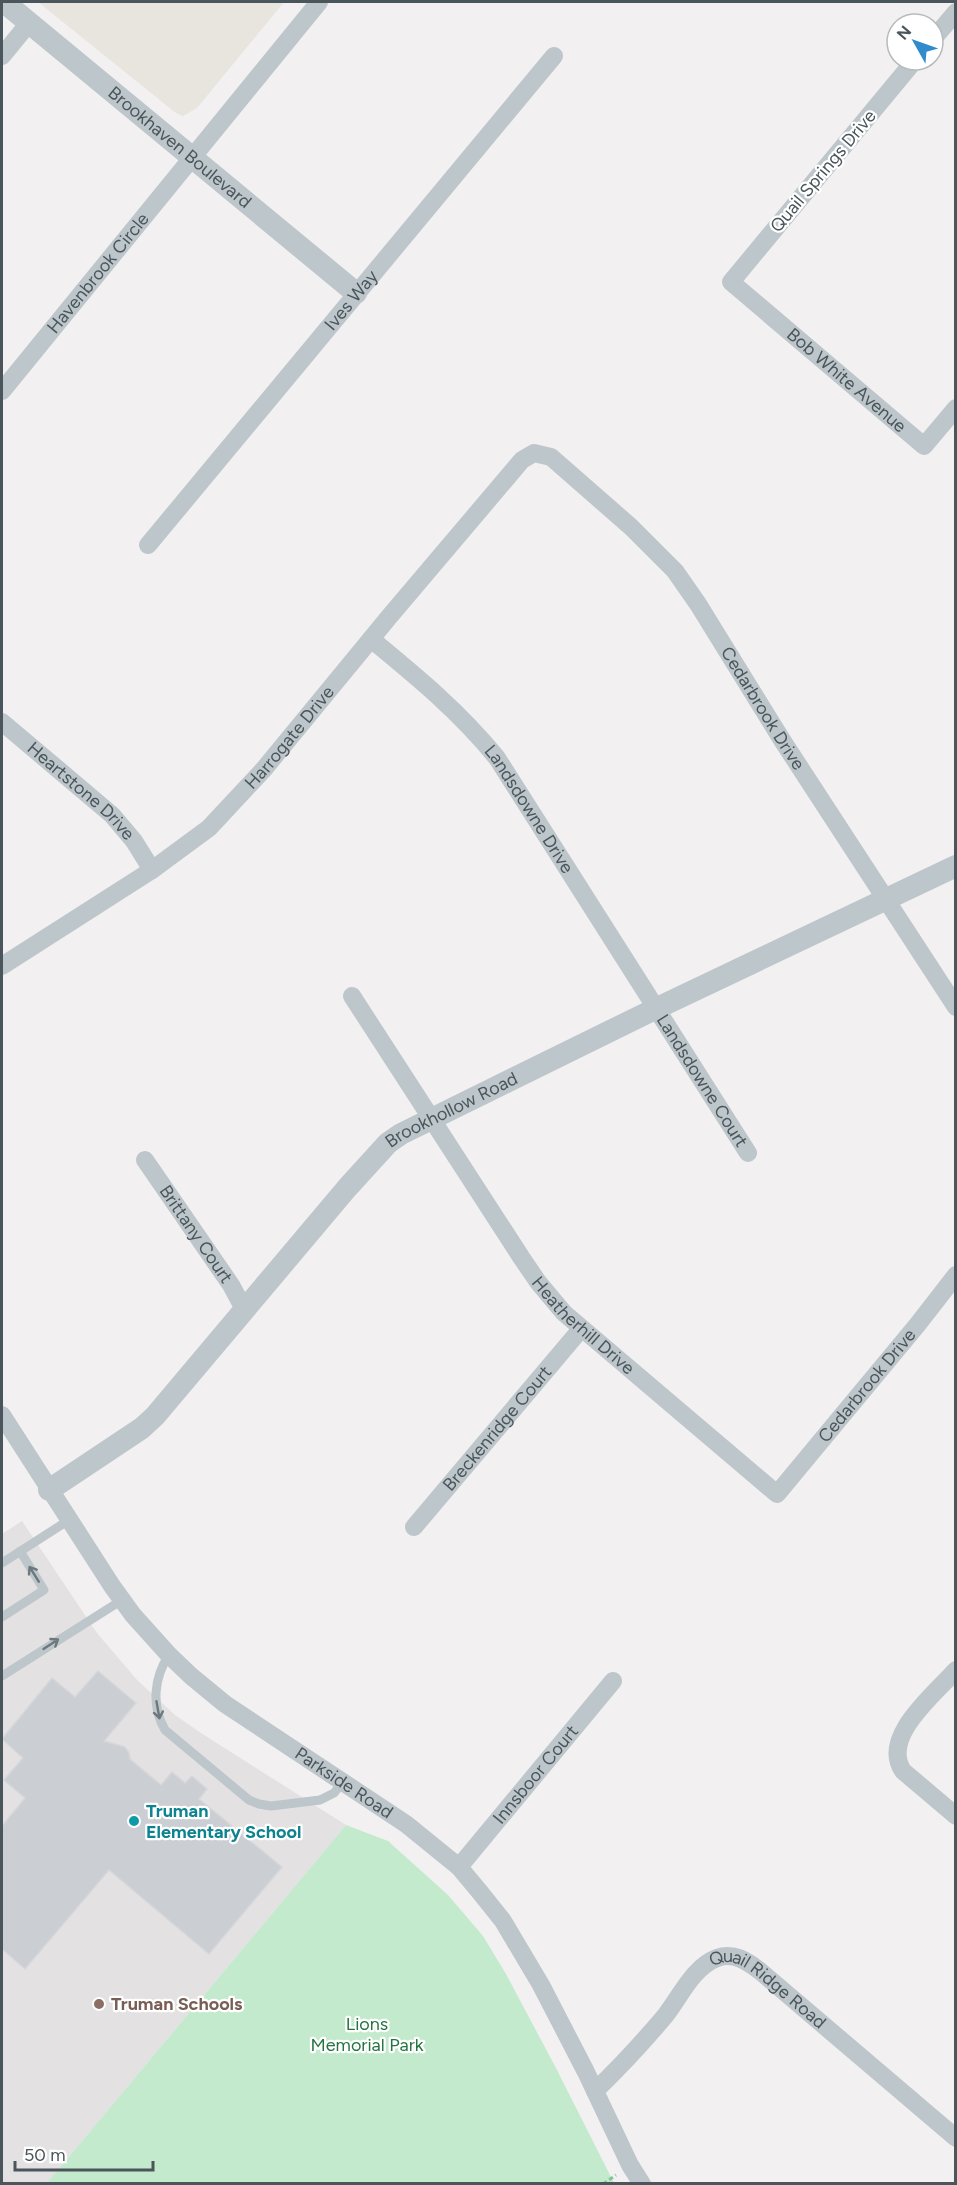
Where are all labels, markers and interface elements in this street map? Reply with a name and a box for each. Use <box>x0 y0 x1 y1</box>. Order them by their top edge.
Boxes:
north arrow <box>885 12 945 72</box>
text: N <box>893 22 915 44</box>
street label: Brookhaven Boulevard <box>104 82 256 213</box>
street label: Quail Springs Drive <box>765 105 881 237</box>
street label: Havenbrook Circle <box>42 208 154 338</box>
street label: Ives Way <box>320 265 383 335</box>
street label: Bob White Avenue <box>782 323 911 437</box>
street label: Cedarbrook Drive <box>716 643 810 774</box>
street label: Harrogate Drive <box>240 681 339 794</box>
street label: Heartstone Drive <box>23 737 140 845</box>
street label: Landsdowne Drive <box>480 740 579 878</box>
street label: Landsdowne Court <box>652 1010 753 1151</box>
street label: Brookhollow Road <box>381 1067 521 1153</box>
street label: Brittany Court <box>155 1181 238 1288</box>
street label: Heatherhill Drive <box>527 1272 639 1379</box>
street label: Cedarbrook Drive <box>813 1324 921 1447</box>
street label: Breckenridge Court <box>438 1361 556 1496</box>
one-way arrow <box>28 1566 40 1583</box>
one-way arrow <box>42 1638 59 1651</box>
one-way arrow <box>153 1700 164 1719</box>
street label: Innsboor Court <box>488 1721 583 1828</box>
street label: Parkside Road <box>291 1742 397 1823</box>
place label: Truman Elementary School <box>146 1800 301 1843</box>
marker: Truman Elementary School <box>127 1814 141 1828</box>
street label: Quail Ridge Road <box>706 1945 831 2033</box>
place label: Truman Schools <box>111 1993 243 2015</box>
marker: Truman Schools <box>92 1997 106 2011</box>
park label: Lions Memorial Park <box>311 2013 424 2056</box>
scale bar <box>15 2134 153 2172</box>
text: 50 m <box>24 2144 66 2166</box>

